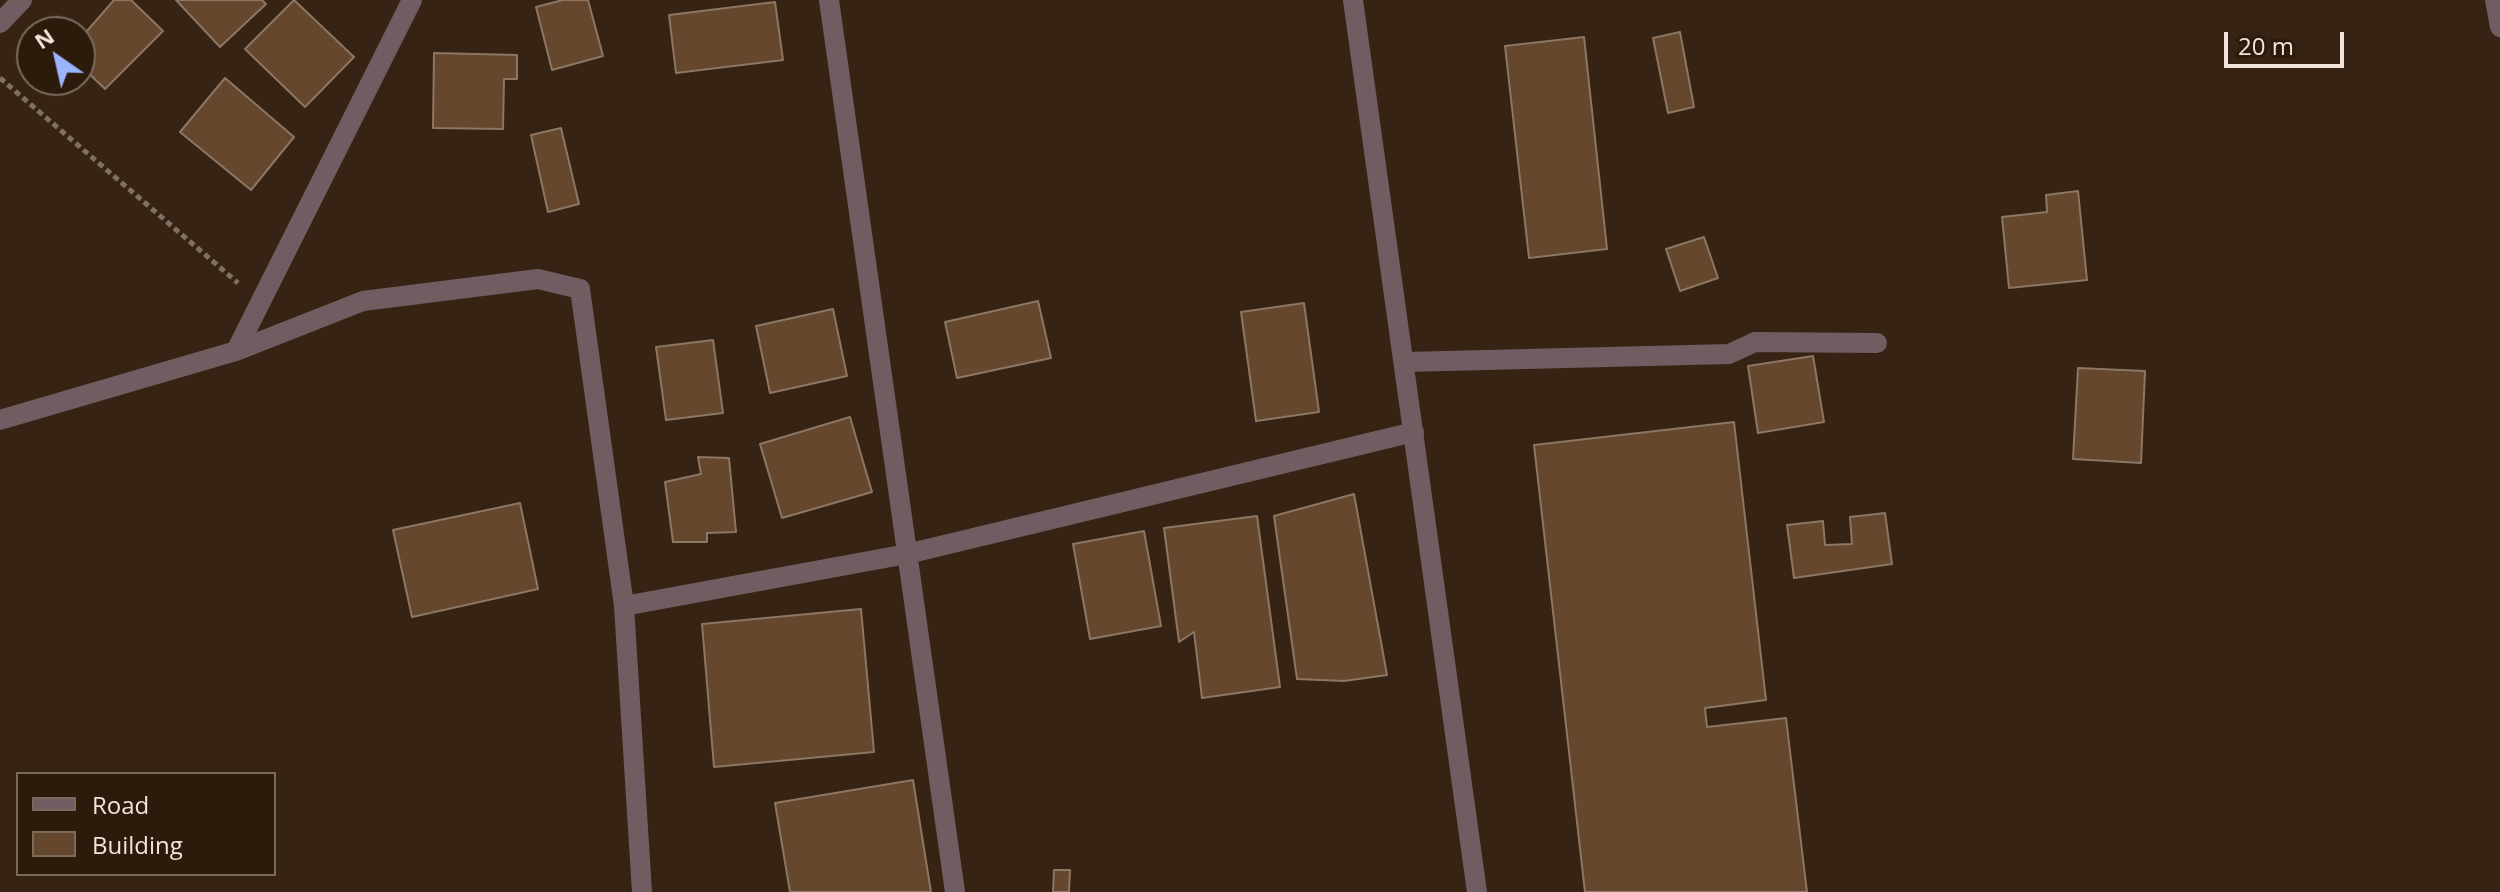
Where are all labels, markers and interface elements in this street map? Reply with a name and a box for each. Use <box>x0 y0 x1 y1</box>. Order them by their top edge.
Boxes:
north arrow <box>16 16 96 96</box>
scale bar <box>2228 16 2348 66</box>
text: N <box>28 20 59 55</box>
text: 20 m <box>2238 29 2294 62</box>
legend <box>16 772 276 876</box>
text: Road <box>92 788 149 821</box>
text: Building <box>92 828 183 861</box>

